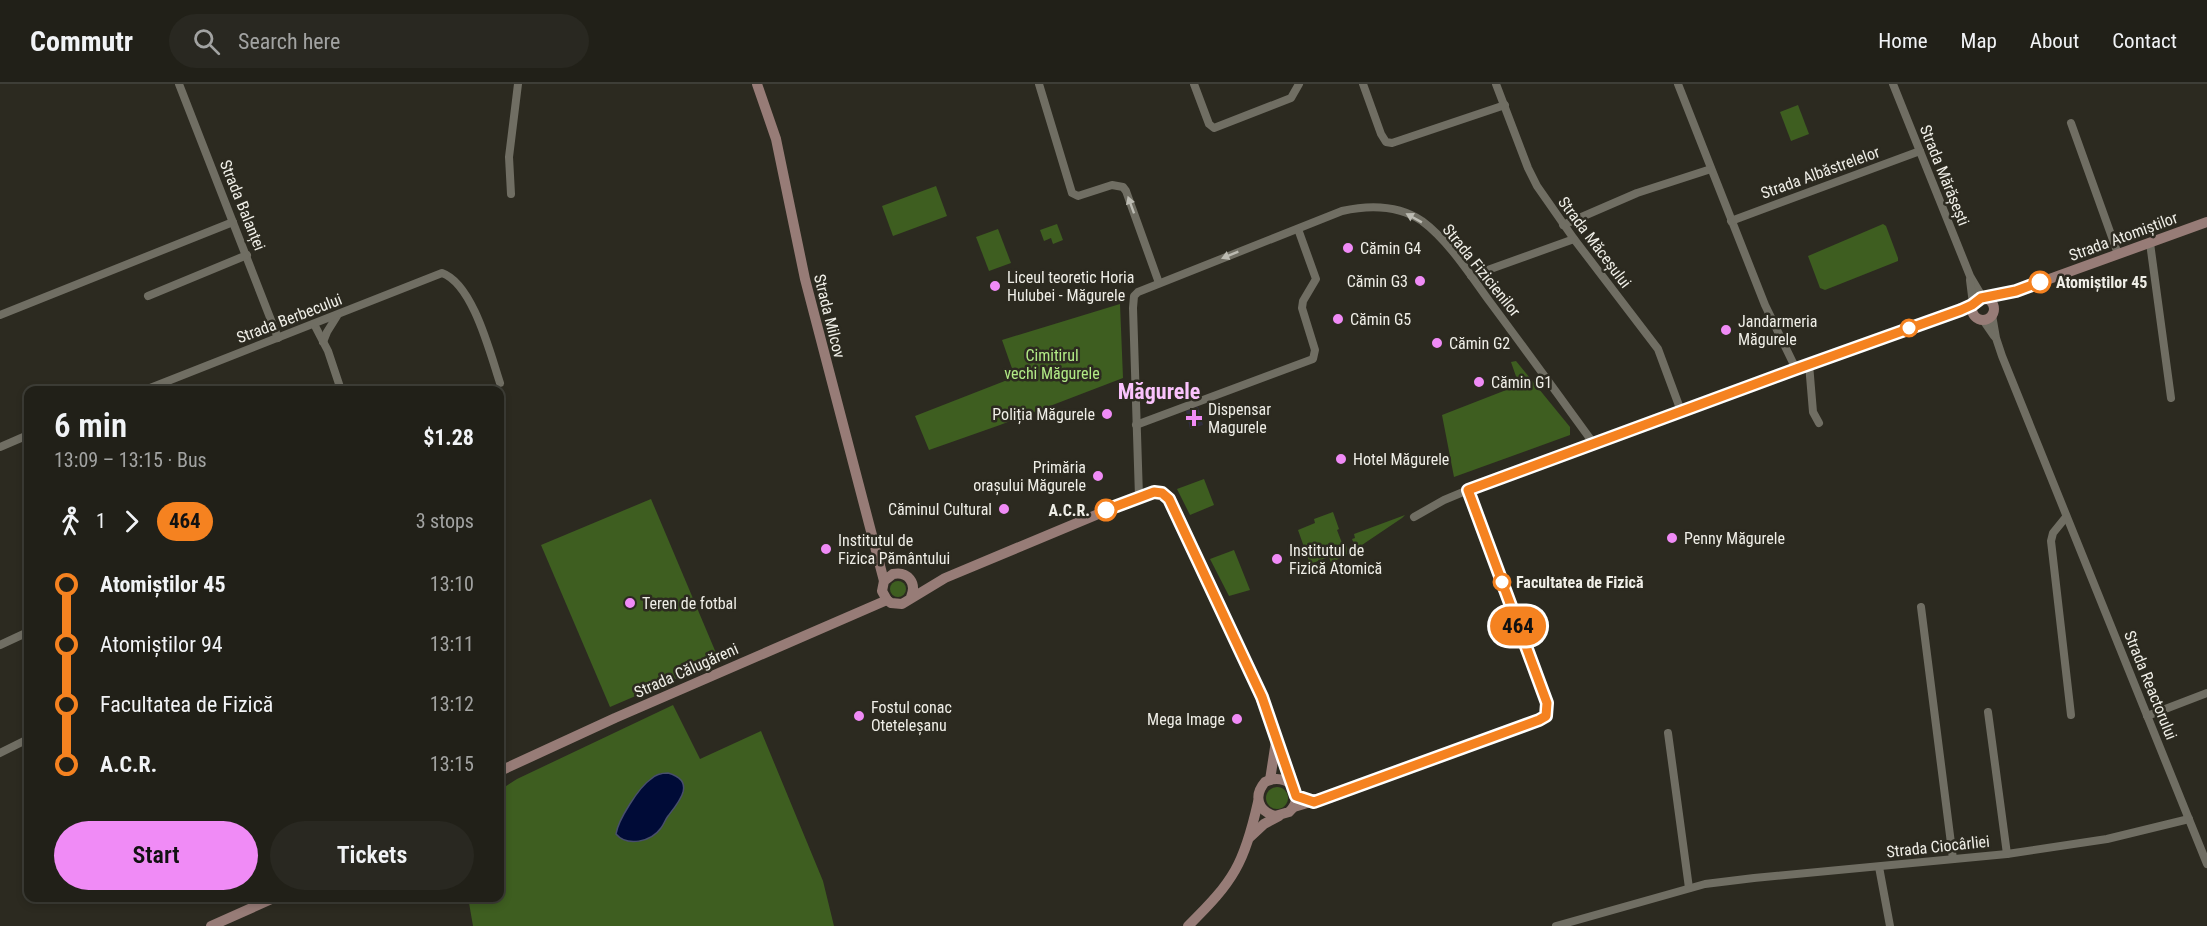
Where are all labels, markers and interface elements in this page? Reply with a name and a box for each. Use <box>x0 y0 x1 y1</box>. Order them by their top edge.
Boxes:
search box <box>169 14 589 68</box>
text: Commutr <box>30 25 133 58</box>
icon: search <box>190 25 223 58</box>
text: Search here <box>238 29 340 54</box>
text: Home <box>1878 29 1928 53</box>
text: Map <box>1961 29 1997 53</box>
text: About <box>2030 29 2079 53</box>
text: Contact <box>2112 29 2177 53</box>
street label: Strada Mărășești <box>1915 122 1973 229</box>
street label: Strada Albăstrelelor <box>1758 142 1882 203</box>
street label: Strada Balanței <box>215 157 269 254</box>
street label: Strada Măceșului <box>1553 193 1635 292</box>
one-way arrow <box>1126 196 1135 214</box>
street label: Strada Atomiștilor <box>2066 208 2181 266</box>
one-way arrow <box>1405 213 1422 223</box>
street label: Strada Fizicienilor <box>1439 220 1525 320</box>
place label: Cămin G4 <box>1360 239 1421 258</box>
marker: Cămin G4 <box>1341 241 1355 255</box>
one-way arrow <box>1221 251 1239 261</box>
place label: Liceul teoretic Horia Hulubei - Măgurele <box>1007 268 1134 305</box>
marker: Atomiștilor 45 <box>2029 271 2051 293</box>
street label: Strada Milcov <box>810 272 849 360</box>
place label: Cămin G3 <box>1347 272 1408 291</box>
place label: Atomiștilor 45 <box>2056 273 2147 292</box>
marker: Cămin G3 <box>1413 274 1427 288</box>
marker: Liceul teoretic Horia Hulubei - Măgurele <box>988 279 1002 293</box>
street label: Strada Berbecului <box>234 290 345 347</box>
place label: Cămin G5 <box>1350 310 1411 329</box>
marker: Cămin G5 <box>1331 312 1345 326</box>
place label: Jandarmeria Măgurele <box>1738 312 1817 349</box>
unlabelled marker <box>1900 319 1918 337</box>
marker: Jandarmeria Măgurele <box>1719 323 1733 337</box>
place label: Cămin G2 <box>1449 334 1510 353</box>
marker: Cămin G2 <box>1430 336 1444 350</box>
park label: Cimitirul vechi Măgurele <box>1004 346 1100 383</box>
place label: Cămin G1 <box>1491 373 1552 392</box>
marker: Cămin G1 <box>1472 375 1486 389</box>
district label: Măgurele <box>1118 379 1200 404</box>
place label: Dispensar Magurele <box>1208 400 1271 437</box>
place label: Poliția Măgurele <box>992 405 1095 425</box>
text: 6 min <box>54 406 127 445</box>
marker: Poliția Măgurele <box>1100 407 1114 421</box>
marker: Dispensar Magurele <box>1185 409 1203 427</box>
text: $1.28 <box>423 425 474 450</box>
text: 13:09 – 13:15 · Bus <box>54 448 207 472</box>
place label: Hotel Măgurele <box>1353 450 1449 469</box>
marker: Hotel Măgurele <box>1334 452 1348 466</box>
place label: Primăria orașului Măgurele <box>973 458 1086 496</box>
marker: Primăria orașului Măgurele <box>1091 469 1105 483</box>
marker: A.C.R. <box>1095 499 1117 521</box>
place label: Căminul Cultural <box>888 500 992 519</box>
place label: A.C.R. <box>1049 501 1090 520</box>
marker: Căminul Cultural <box>997 502 1011 516</box>
icon: walk <box>54 505 87 538</box>
icon: forward <box>115 505 148 538</box>
text: 1 <box>96 509 106 533</box>
text: 464 <box>169 509 201 533</box>
text: 3 stops <box>416 509 474 533</box>
place label: Penny Măgurele <box>1684 529 1785 548</box>
place label: Institutul de Fizica Pământului <box>838 531 950 568</box>
marker: Penny Măgurele <box>1665 531 1679 545</box>
place label: Institutul de Fizică Atomică <box>1289 541 1382 578</box>
marker: Institutul de Fizica Pământului <box>819 542 833 556</box>
marker: Institutul de Fizică Atomică <box>1270 552 1284 566</box>
text: Atomiștilor 45 <box>100 572 226 597</box>
text: 13:10 <box>430 572 474 596</box>
marker: Facultatea de Fizică <box>1493 573 1511 591</box>
place label: Facultatea de Fizică <box>1516 573 1644 592</box>
place label: Teren de fotbal <box>642 594 737 613</box>
marker: Teren de fotbal <box>623 596 637 610</box>
line badge: 464 <box>1484 606 1552 646</box>
text: 464 <box>1502 614 1534 638</box>
street label: Strada Reactorului <box>2120 628 2181 742</box>
text: Atomiștilor 94 <box>100 632 223 657</box>
text: 13:11 <box>430 632 474 656</box>
street label: Strada Călugăreni <box>631 639 741 702</box>
text: Facultatea de Fizică <box>100 692 273 717</box>
text: 13:12 <box>430 692 474 716</box>
place label: Fostul conac Oteteleșanu <box>871 698 952 736</box>
marker: Fostul conac Oteteleșanu <box>852 709 866 723</box>
place label: Mega Image <box>1147 710 1225 729</box>
marker: Mega Image <box>1230 712 1244 726</box>
text: A.C.R. <box>100 752 157 777</box>
text: 13:15 <box>430 752 474 776</box>
button: Start <box>54 821 258 890</box>
button: Tickets <box>270 821 474 890</box>
street label: Strada Ciocârliei <box>1885 832 1991 861</box>

